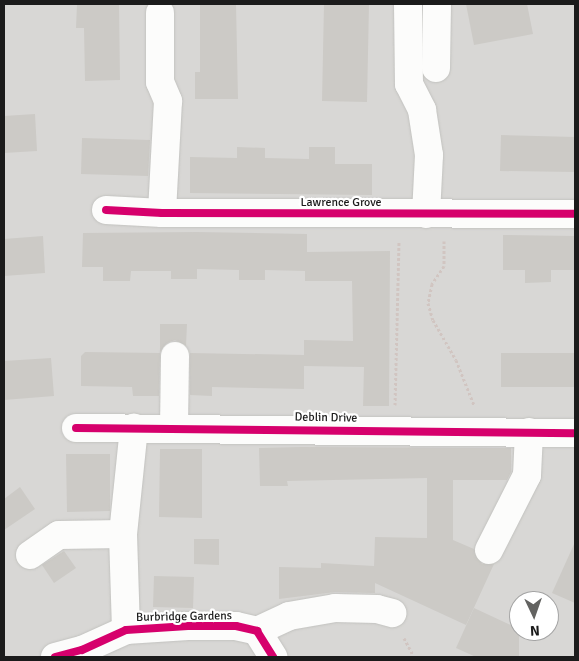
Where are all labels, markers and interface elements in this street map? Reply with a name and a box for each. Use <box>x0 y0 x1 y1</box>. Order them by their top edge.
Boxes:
street label: Lawrence Grove <box>300 196 382 210</box>
street label: Deblin Drive <box>294 410 358 426</box>
north arrow <box>509 591 559 641</box>
street label: Burbridge Gardens <box>136 609 232 625</box>
text: N <box>529 622 540 639</box>

